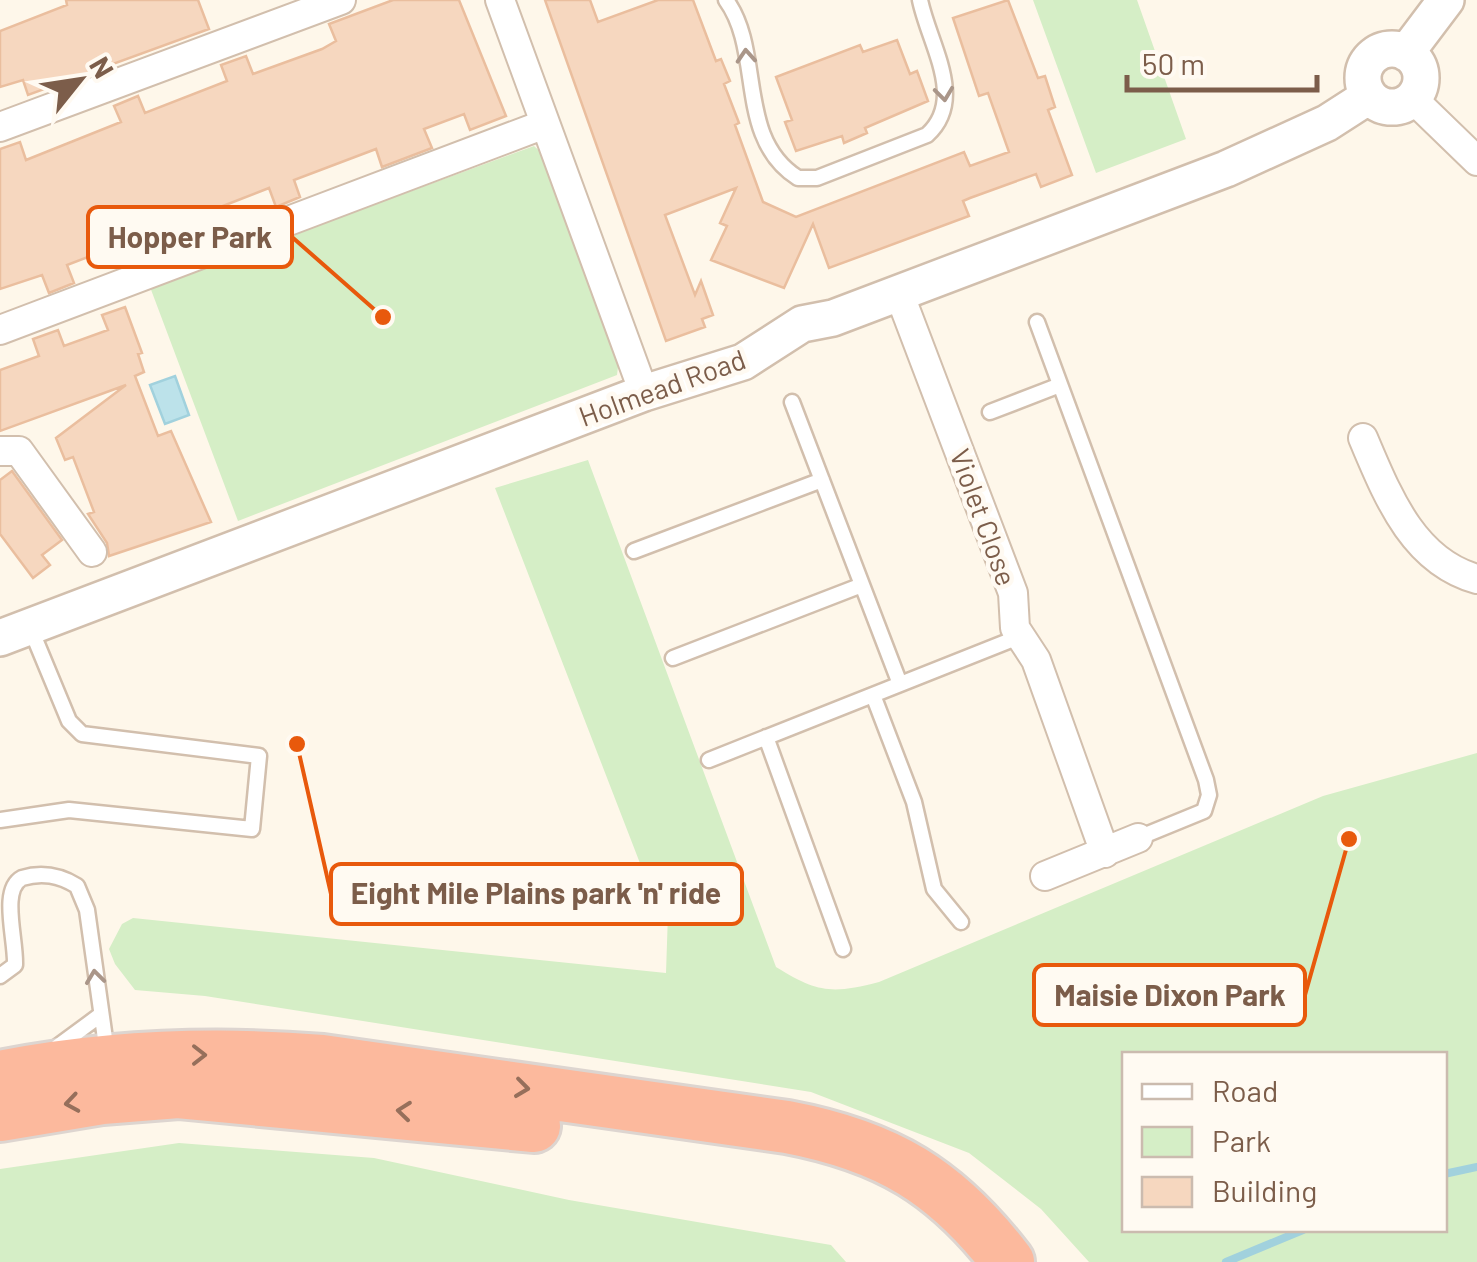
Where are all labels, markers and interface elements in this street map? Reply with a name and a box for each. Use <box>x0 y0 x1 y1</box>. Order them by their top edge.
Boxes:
north arrow <box>30 30 130 130</box>
scale bar <box>1127 30 1317 92</box>
text: 50 m <box>1142 45 1205 81</box>
one-way arrow <box>736 47 757 63</box>
text: N <box>83 50 122 84</box>
one-way arrow <box>933 85 954 102</box>
callout: Hopper Park <box>88 207 292 267</box>
text: Hopper Park <box>108 218 272 254</box>
street label: Holmead Road <box>574 341 750 433</box>
street label: Violet Close <box>944 444 1024 590</box>
callout: Eight Mile Plains park 'n' ride <box>331 864 742 924</box>
text: Eight Mile Plains park 'n' ride <box>351 874 721 910</box>
callout: Maisie Dixon Park <box>1034 965 1305 1025</box>
one-way arrow <box>85 969 106 985</box>
text: Maisie Dixon Park <box>1054 976 1286 1012</box>
one-way arrow <box>192 1044 207 1066</box>
legend <box>1122 1052 1447 1232</box>
text: Road <box>1212 1072 1278 1108</box>
one-way arrow <box>514 1077 530 1098</box>
one-way arrow <box>63 1092 80 1113</box>
one-way arrow <box>396 1101 412 1122</box>
text: Park <box>1212 1122 1271 1158</box>
text: Building <box>1212 1172 1317 1208</box>

